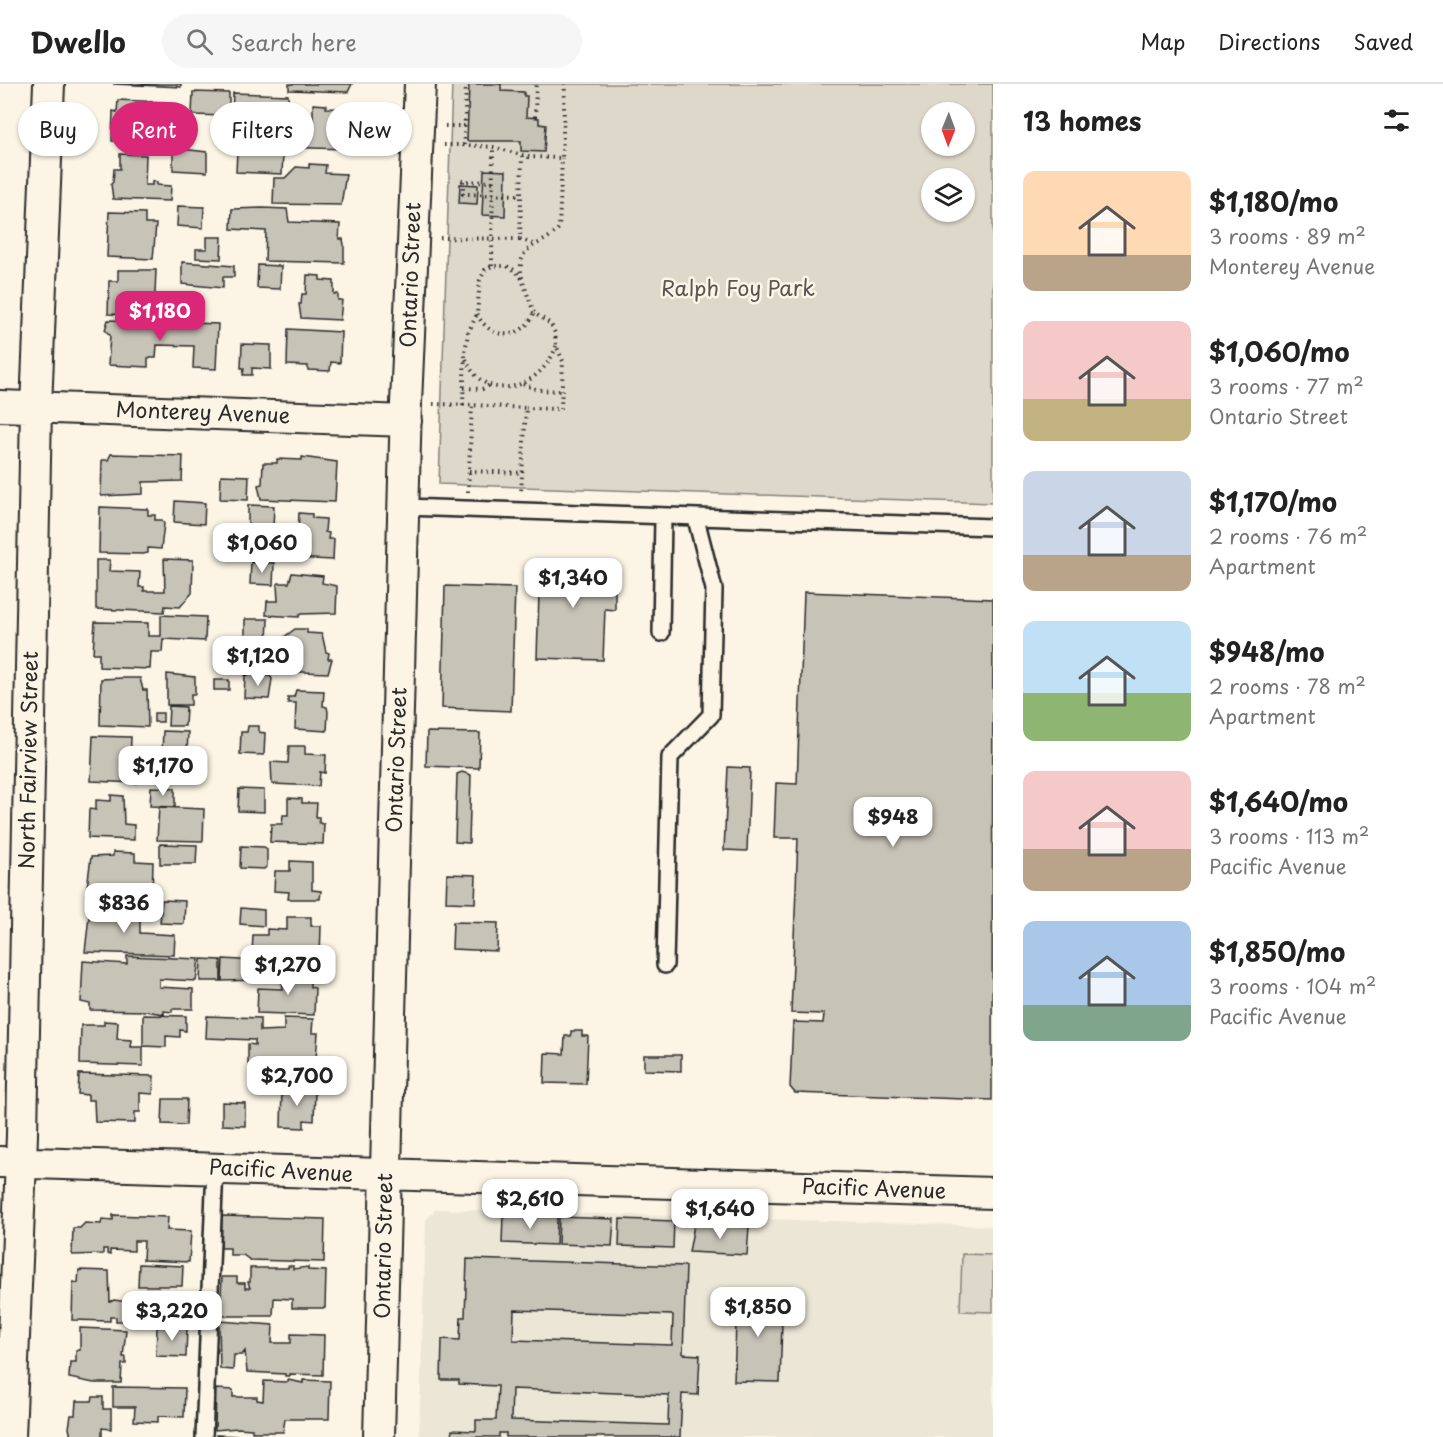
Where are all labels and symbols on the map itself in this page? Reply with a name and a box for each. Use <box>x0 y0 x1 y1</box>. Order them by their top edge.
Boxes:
north arrow <box>921 102 975 156</box>
street label: Ontario Street <box>390 202 428 348</box>
park label: Ralph Foy Park <box>661 271 815 303</box>
pin: $1,180 <box>111 291 209 342</box>
street label: Monterey Avenue <box>115 392 291 430</box>
pin: $1,060 <box>213 523 311 574</box>
pin: $1,340 <box>524 558 622 609</box>
pin: $1,120 <box>209 636 307 687</box>
street label: North Fairview Street <box>9 651 45 869</box>
street label: Ontario Street <box>376 687 414 833</box>
pin: $1,170 <box>114 746 212 797</box>
pin: $948 <box>857 797 929 848</box>
pin: $836 <box>88 883 160 934</box>
pin: $1,270 <box>239 945 337 996</box>
pin: $2,700 <box>248 1056 346 1107</box>
street label: Pacific Avenue <box>208 1149 354 1189</box>
street label: Pacific Avenue <box>801 1168 947 1206</box>
street label: Ontario Street <box>365 1173 399 1319</box>
pin: $2,610 <box>481 1179 579 1230</box>
pin: $1,640 <box>671 1189 769 1240</box>
pin: $1,850 <box>709 1287 807 1338</box>
pin: $3,220 <box>123 1291 221 1342</box>

